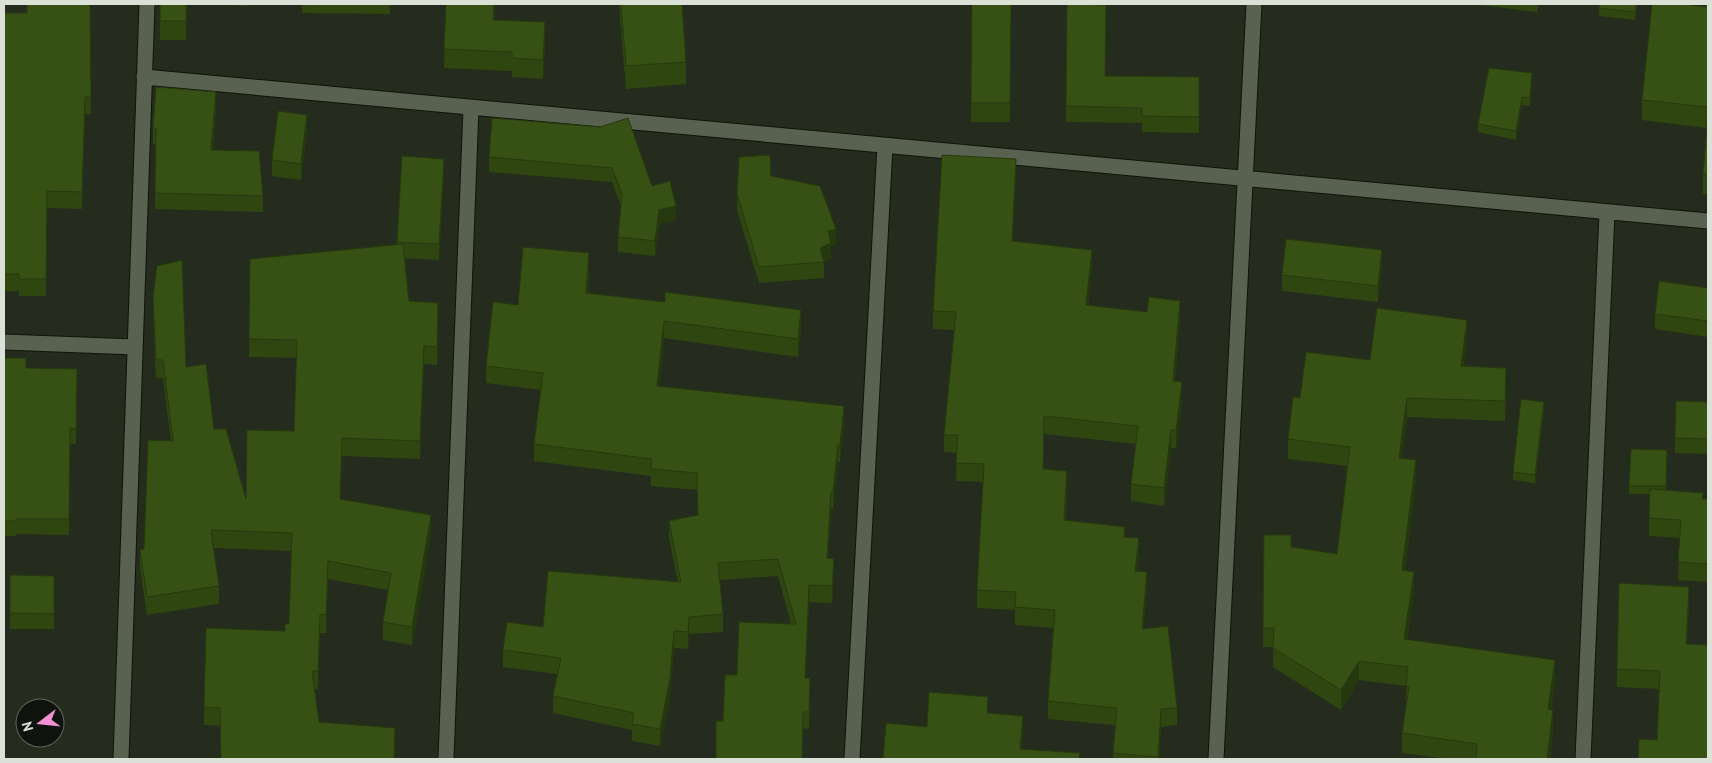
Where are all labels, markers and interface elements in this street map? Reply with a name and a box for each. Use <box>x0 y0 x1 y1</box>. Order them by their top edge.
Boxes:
north arrow <box>15 698 65 748</box>
text: N <box>18 720 37 733</box>

